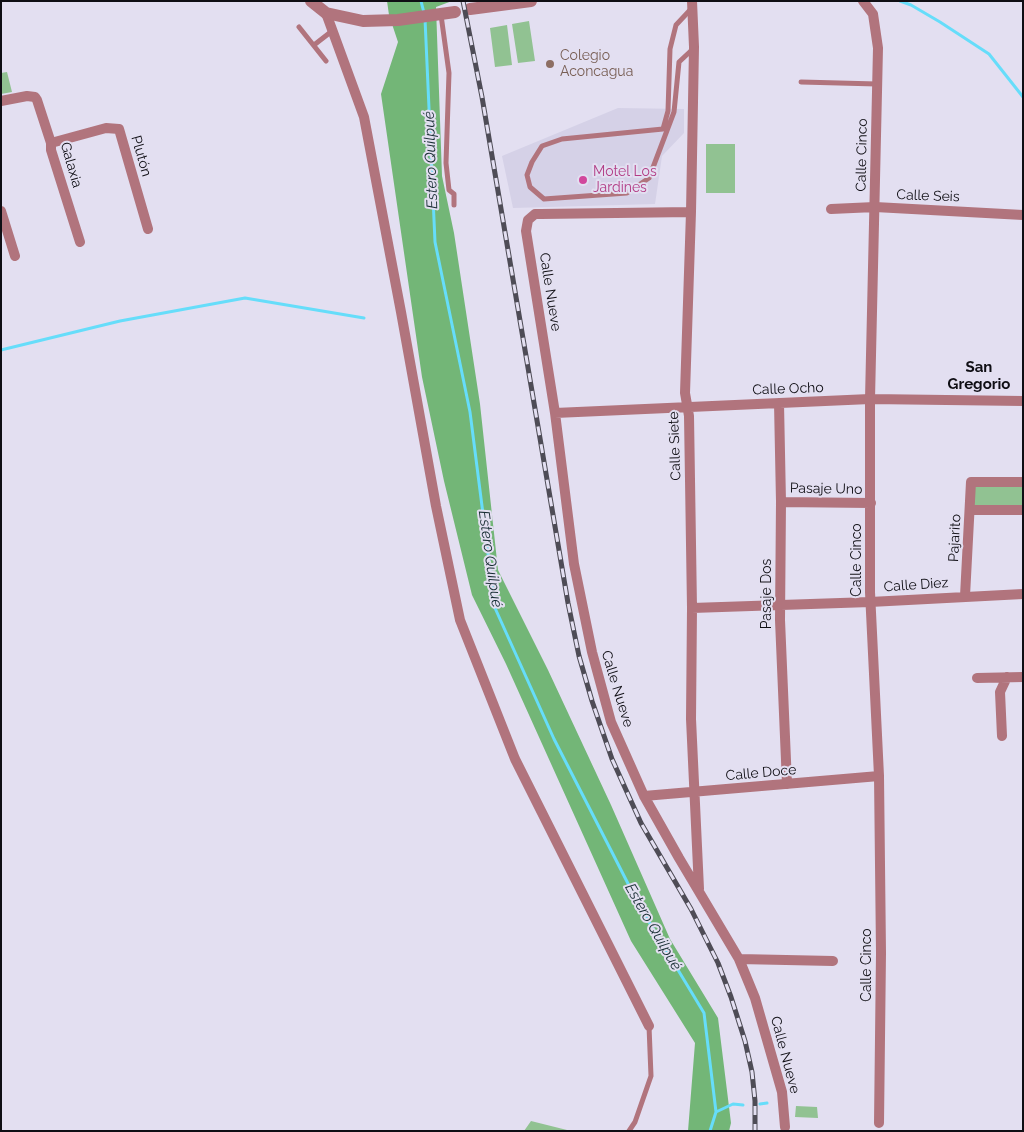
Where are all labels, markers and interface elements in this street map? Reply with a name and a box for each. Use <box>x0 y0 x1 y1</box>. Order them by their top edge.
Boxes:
place label: Colegio Aconcagua <box>560 48 633 80</box>
marker: Colegio Aconcagua <box>544 58 556 70</box>
water label: Estero Quilpué <box>420 111 442 209</box>
street label: Calle Cinco <box>853 118 871 192</box>
street label: Plutón <box>127 134 155 178</box>
street label: Galaxia <box>56 140 86 190</box>
place label: Motel Los Jardines <box>593 164 657 196</box>
marker: Motel Los Jardines <box>577 174 589 186</box>
street label: Calle Seis <box>896 187 960 205</box>
street label: Calle Nueve <box>536 252 564 332</box>
district label: San Gregorio <box>948 358 1010 393</box>
street label: Calle Ocho <box>752 379 824 399</box>
street label: Calle Siete <box>665 411 685 481</box>
street label: Pasaje Uno <box>790 480 862 498</box>
water label: Estero Quilpué <box>474 509 506 609</box>
street label: Pajarito <box>945 514 965 562</box>
street label: Calle Cinco <box>849 523 865 597</box>
street label: Pasaje Dos <box>759 559 775 629</box>
street label: Calle Diez <box>883 574 949 596</box>
street label: Calle Nueve <box>597 649 637 729</box>
street label: Calle Doce <box>725 762 797 784</box>
water label: Estero Quilpué <box>621 880 685 974</box>
street label: Calle Cinco <box>859 928 875 1002</box>
street label: Calle Nueve <box>767 1015 803 1095</box>

